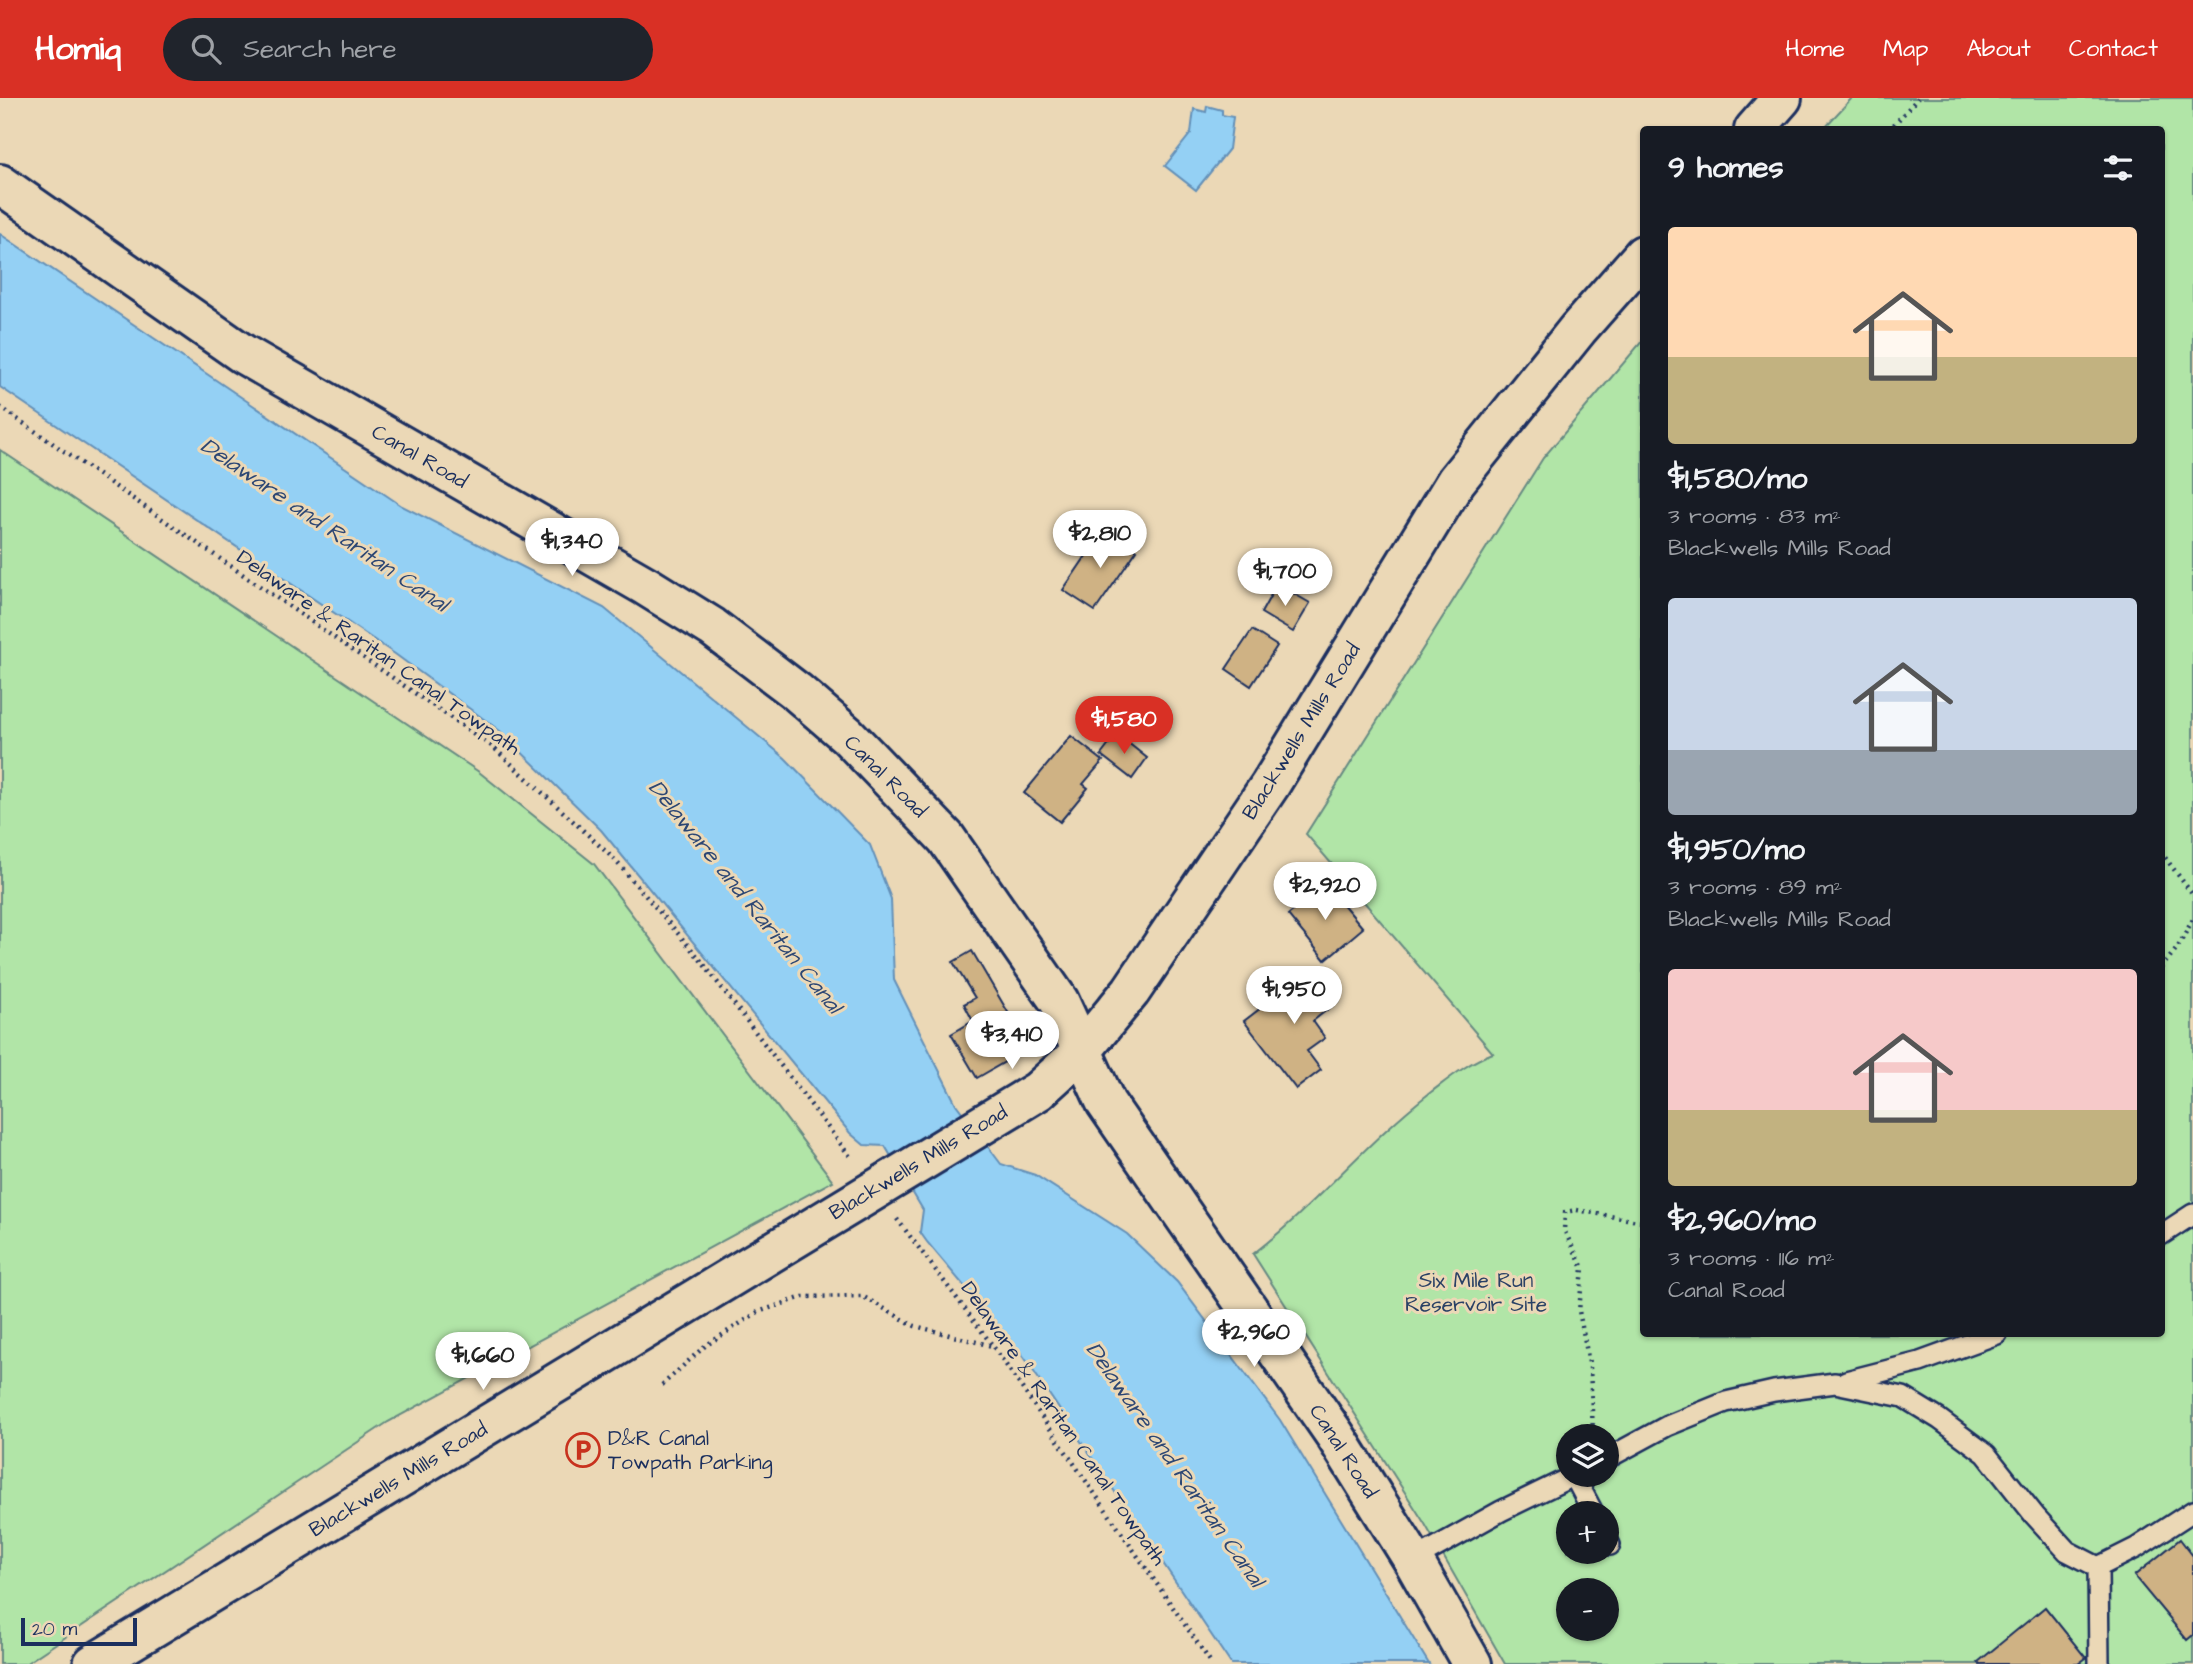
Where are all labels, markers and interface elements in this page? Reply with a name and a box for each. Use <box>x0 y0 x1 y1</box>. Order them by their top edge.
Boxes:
search box <box>163 18 653 81</box>
text: Homiq <box>35 26 121 72</box>
icon: search <box>187 30 225 68</box>
text: Search here <box>243 31 397 67</box>
text: Home <box>1785 32 1845 66</box>
text: Map <box>1883 32 1928 66</box>
text: About <box>1966 32 2031 66</box>
text: Contact <box>2069 32 2158 66</box>
text: 9 homes <box>1668 147 1783 189</box>
icon: filters <box>2099 149 2137 187</box>
icon: home <box>1840 273 1966 399</box>
street label: Canal Road <box>366 417 473 496</box>
water label: Delaware and Raritan Canal <box>194 430 457 622</box>
text: $1,580/mo <box>1668 458 1807 500</box>
text: 3 rooms · 83 m² <box>1668 500 1841 532</box>
pin: $2,810 <box>1043 510 1157 570</box>
text: $2,810 <box>1069 517 1131 549</box>
pin: $1,340 <box>515 518 629 578</box>
text: $1,340 <box>541 525 603 557</box>
text: Blackwells Mills Road <box>1668 532 1891 564</box>
street label: Delaware & Raritan Canal Towpath <box>230 543 527 763</box>
pin: $1,700 <box>1228 548 1342 608</box>
text: $1,700 <box>1253 555 1317 587</box>
street label: Blackwells Mills Road <box>1235 637 1368 825</box>
icon: home <box>1840 644 1966 770</box>
pin: $1,580 <box>1067 696 1181 756</box>
text: $1,580 <box>1091 703 1157 735</box>
street label: Canal Road <box>838 728 934 824</box>
water label: Delaware and Raritan Canal <box>641 773 852 1023</box>
text: $1,950/mo <box>1668 829 1805 871</box>
pin: $2,920 <box>1268 862 1382 922</box>
text: $2,920 <box>1290 869 1360 901</box>
text: 3 rooms · 89 m² <box>1668 871 1842 903</box>
text: Blackwells Mills Road <box>1668 903 1891 935</box>
pin: $1,950 <box>1237 967 1351 1026</box>
text: $1,950 <box>1262 973 1326 1005</box>
pin: $3,410 <box>955 1012 1069 1071</box>
icon: home <box>1840 1015 1966 1141</box>
text: $3,410 <box>981 1018 1043 1050</box>
street label: Blackwells Mills Road <box>824 1098 1013 1227</box>
text: $2,960/mo <box>1668 1200 1816 1242</box>
text: 3 rooms · 116 m² <box>1668 1242 1835 1274</box>
park label: Six Mile Run Reservoir Site <box>1405 1266 1547 1319</box>
text: Canal Road <box>1668 1274 1785 1306</box>
street label: Delaware & Raritan Canal Towpath <box>953 1275 1173 1572</box>
pin: $2,960 <box>1197 1310 1311 1369</box>
text: $2,960 <box>1218 1316 1290 1348</box>
pin: $1,660 <box>426 1332 540 1392</box>
water label: Delaware and Raritan Canal <box>1078 1336 1274 1596</box>
text: $1,660 <box>451 1339 515 1371</box>
street label: Canal Road <box>1302 1399 1385 1504</box>
street label: Blackwells Mills Road <box>304 1415 493 1544</box>
place label: D&R Canal Towpath Parking <box>608 1424 773 1479</box>
map controls <box>1556 1424 1619 1641</box>
button: layers <box>1556 1424 1619 1487</box>
parking icon: D&R Canal Towpath Parking <box>564 1431 602 1469</box>
button: + <box>1556 1501 1619 1564</box>
button: − <box>1556 1578 1619 1641</box>
scale bar <box>21 1615 136 1647</box>
text: 20 m <box>32 1616 77 1643</box>

